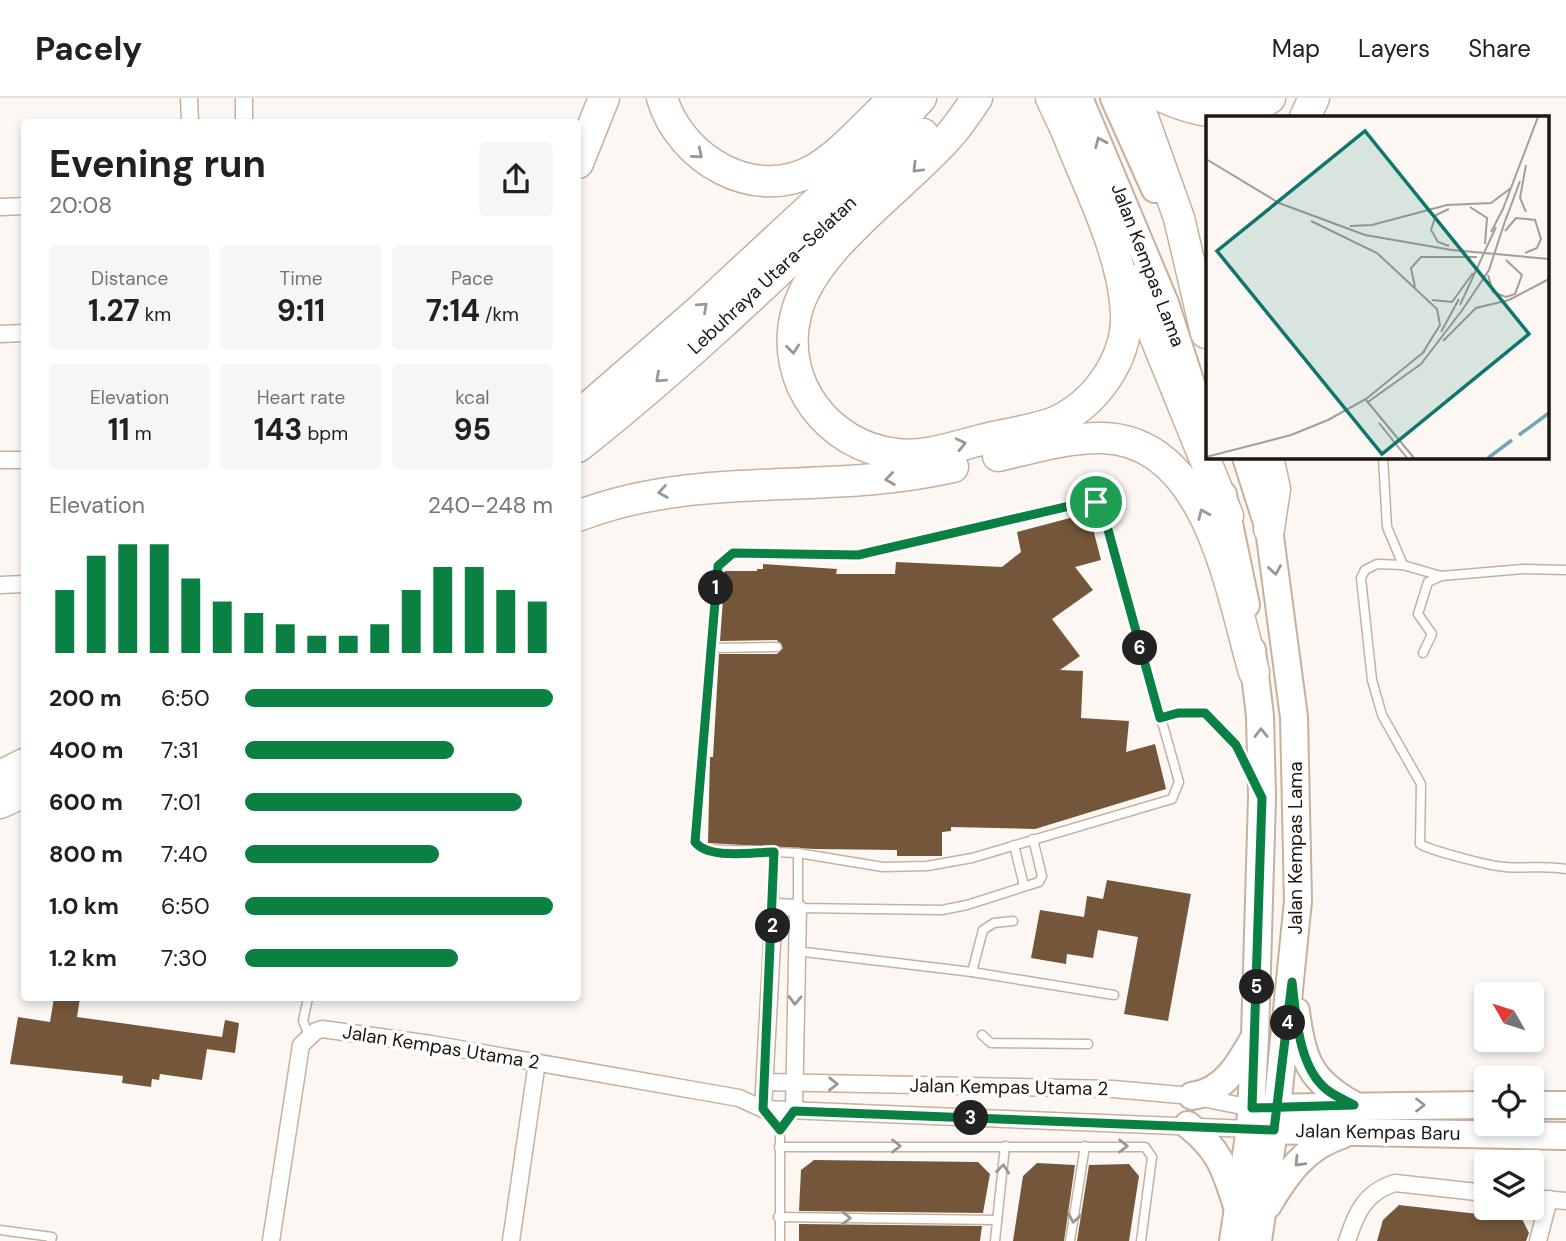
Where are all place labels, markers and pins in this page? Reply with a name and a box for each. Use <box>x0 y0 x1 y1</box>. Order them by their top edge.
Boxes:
pin <box>1066 472 1126 532</box>
pin: 1 <box>698 570 734 606</box>
pin: 6 <box>1122 630 1158 666</box>
pin: 2 <box>756 908 790 944</box>
pin: 5 <box>1240 970 1274 1004</box>
pin: 4 <box>1270 1006 1306 1040</box>
pin: 3 <box>954 1100 988 1136</box>

